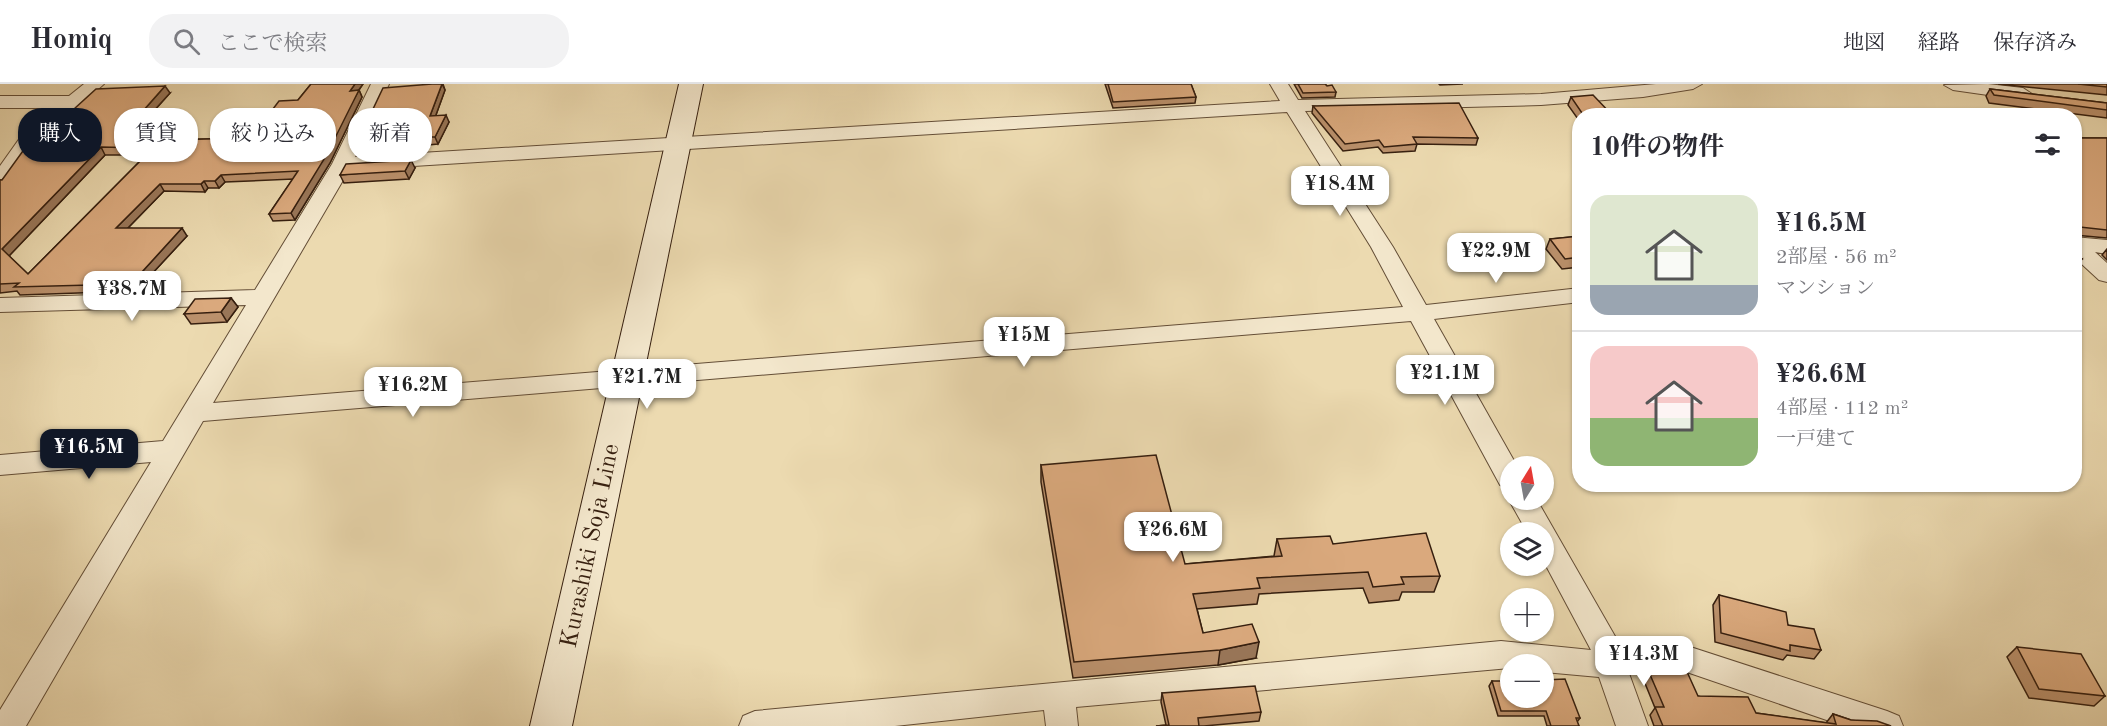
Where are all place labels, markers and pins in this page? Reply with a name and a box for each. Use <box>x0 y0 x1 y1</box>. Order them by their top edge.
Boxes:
pin: ¥18.4M <box>1291 166 1389 217</box>
pin: ¥22.9M <box>1447 233 1545 284</box>
pin: ¥38.7M <box>83 271 181 322</box>
pin: ¥15M <box>988 317 1060 368</box>
pin: ¥21.1M <box>1396 355 1494 406</box>
pin: ¥21.7M <box>598 359 696 410</box>
pin: ¥16.2M <box>364 367 462 418</box>
pin: ¥16.5M <box>40 429 138 480</box>
pin: ¥26.6M <box>1124 512 1222 563</box>
pin: ¥14.3M <box>1595 636 1693 687</box>

